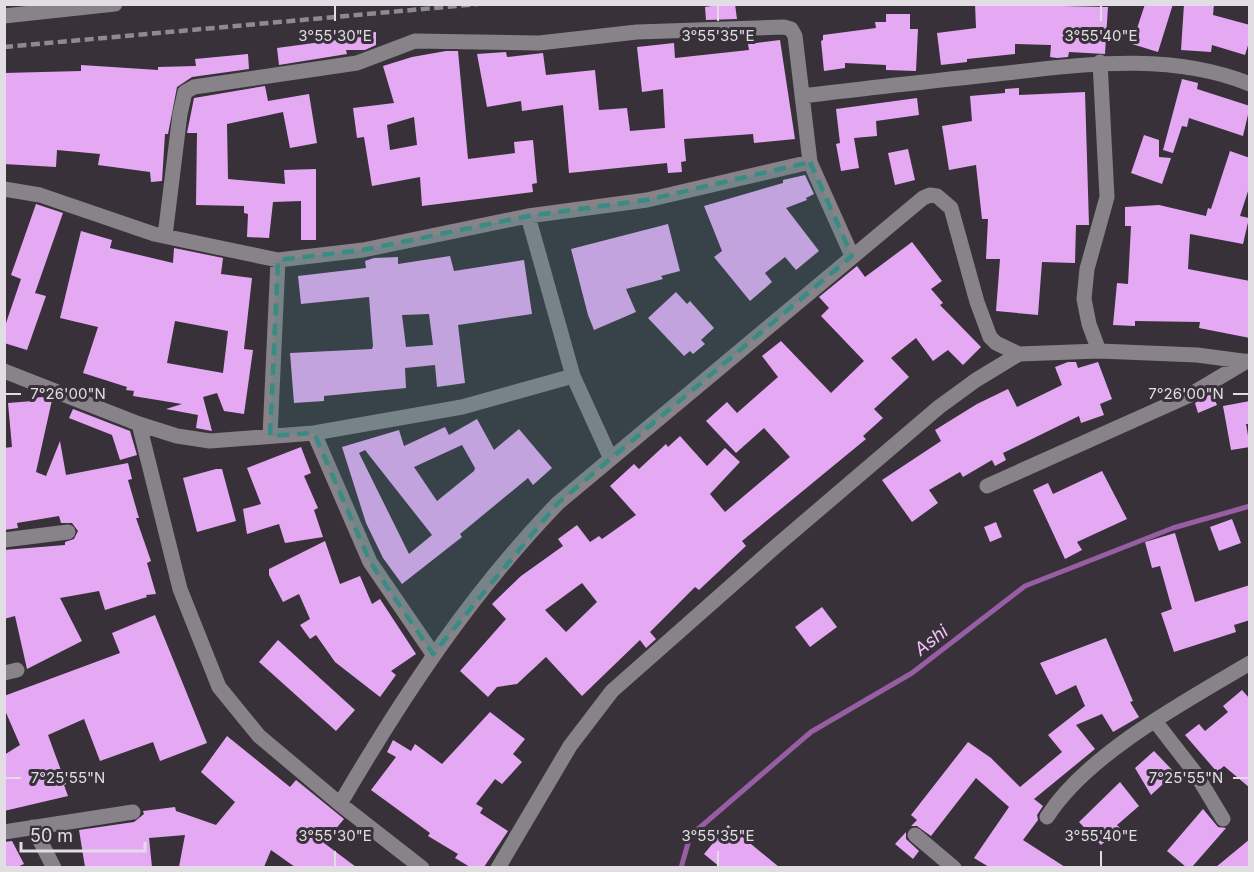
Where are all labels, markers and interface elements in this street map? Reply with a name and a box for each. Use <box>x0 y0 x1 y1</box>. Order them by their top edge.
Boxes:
text: 3°55'30"E <box>298 26 372 45</box>
text: 3°55'35"E <box>681 26 755 45</box>
text: 3°55'40"E <box>1065 26 1137 45</box>
text: 7°26'00"N <box>30 384 106 403</box>
text: 7°26'00"N <box>1148 384 1224 403</box>
water label: Ashi <box>909 620 953 660</box>
text: 7°25'55"N <box>31 768 105 787</box>
text: 7°25'55"N <box>1149 768 1223 787</box>
scale bar <box>21 815 146 853</box>
text: 50 m <box>30 825 73 846</box>
text: 3°55'30"E <box>298 826 372 845</box>
text: 3°55'35"E <box>681 826 755 845</box>
text: 3°55'40"E <box>1065 826 1137 845</box>

